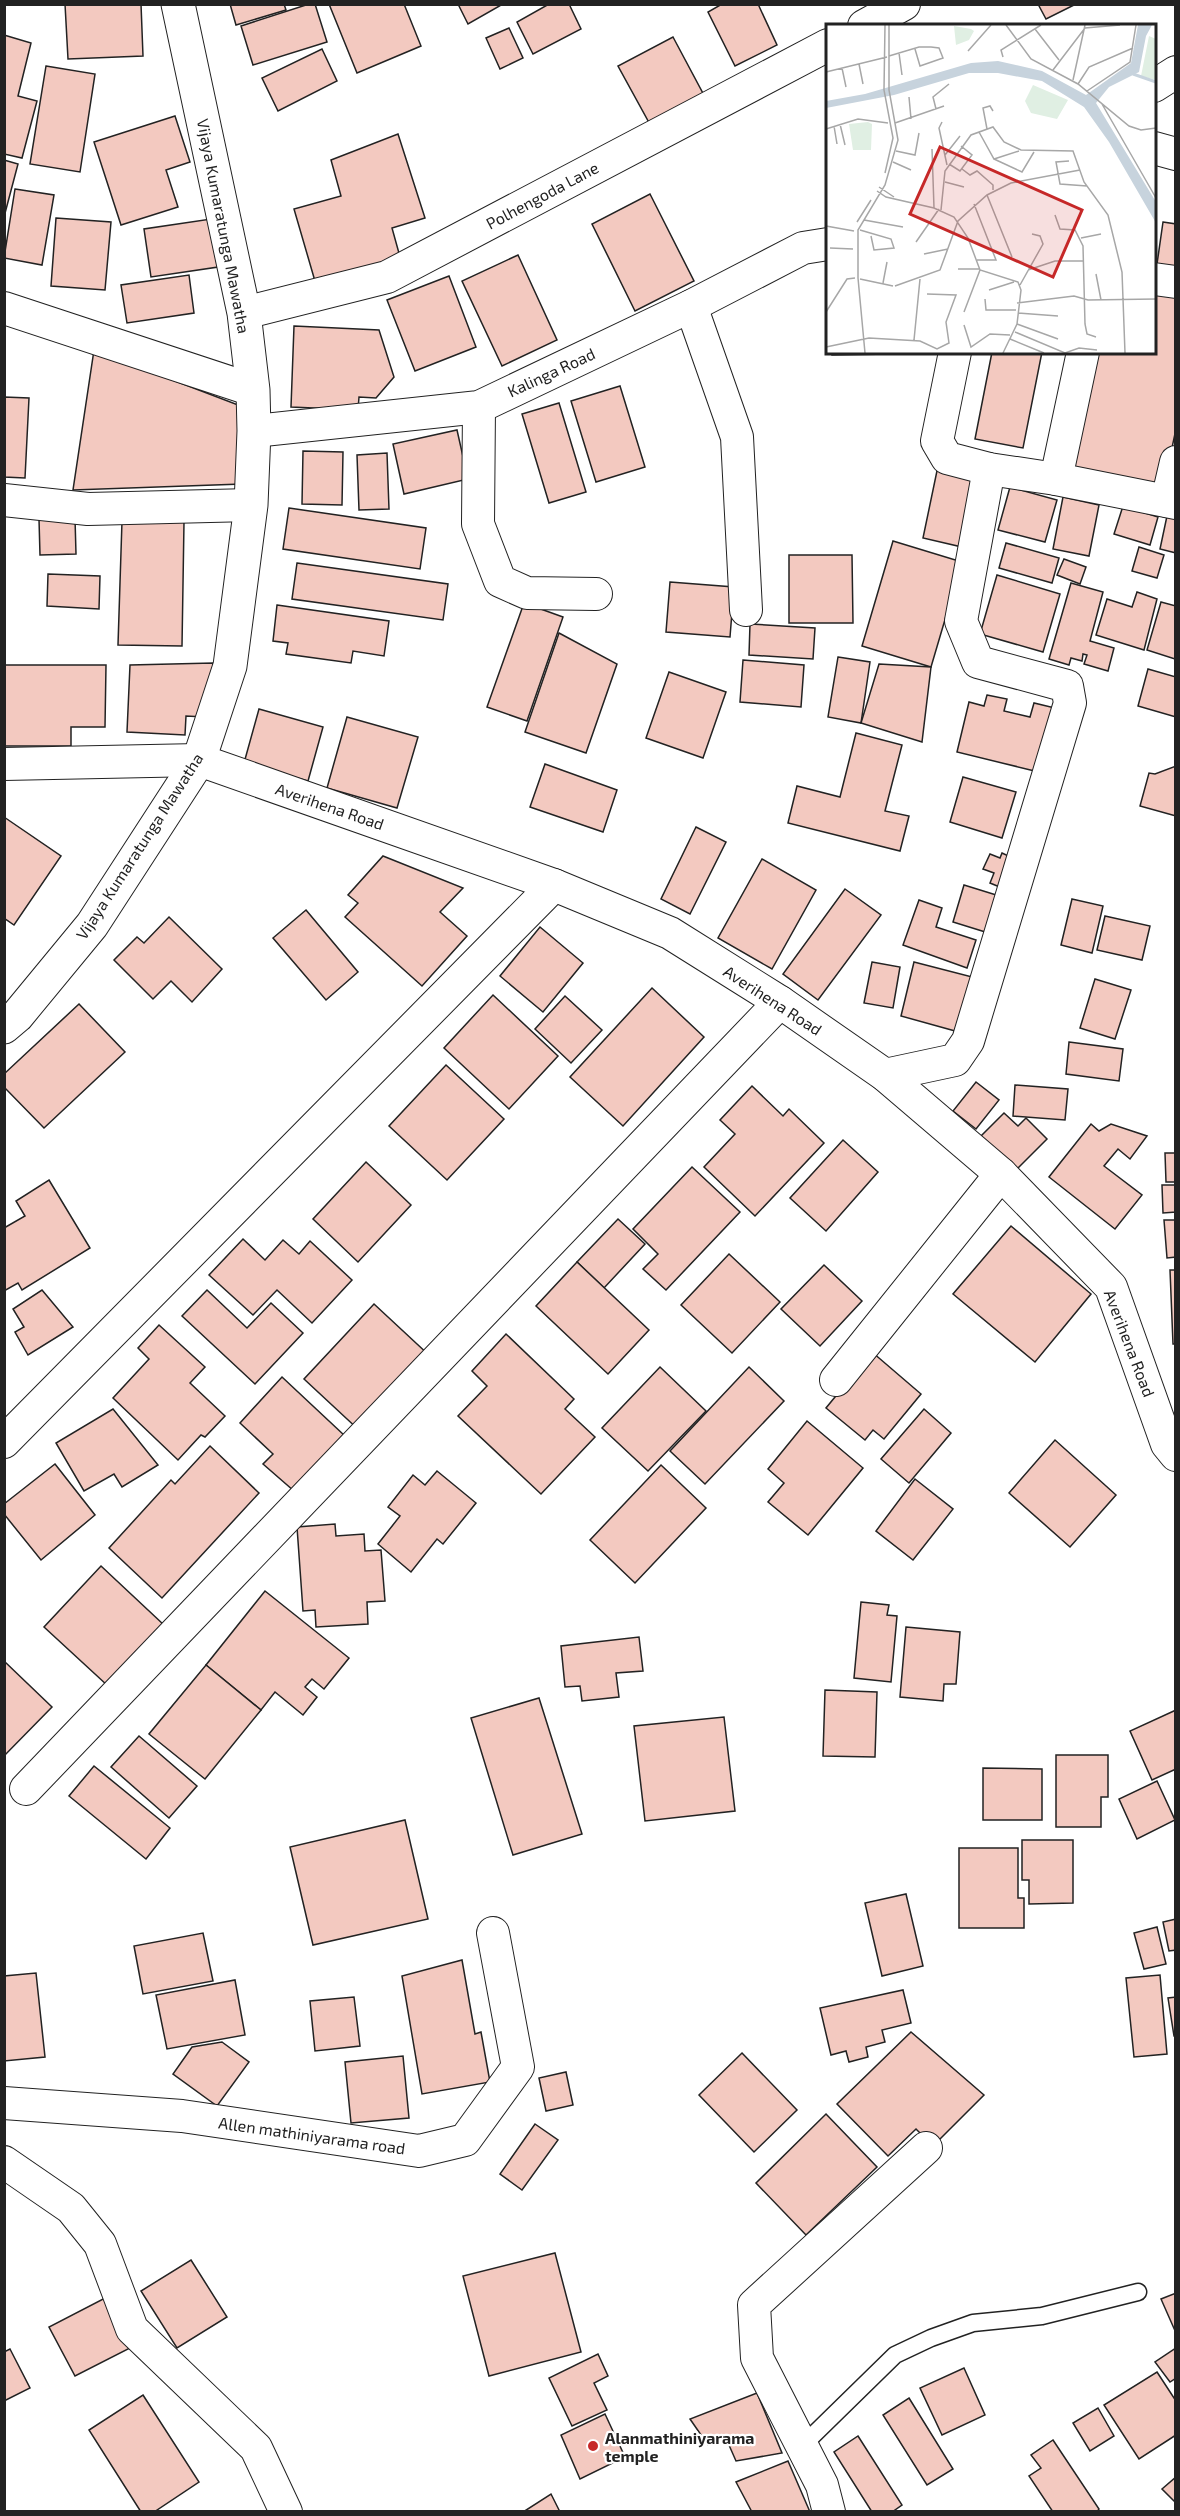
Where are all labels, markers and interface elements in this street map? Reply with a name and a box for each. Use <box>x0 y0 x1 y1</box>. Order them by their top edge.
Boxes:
inset map <box>826 24 1156 354</box>
street label: Vijaya Kumaratunga Mawatha <box>193 117 254 335</box>
street label: Polhengoda Lane <box>482 157 602 233</box>
street label: Kalinga Road <box>504 343 598 401</box>
street label: Vijaya Kumaratunga Mawatha <box>72 749 207 943</box>
street label: Averihena Road <box>273 779 387 833</box>
street label: Averihena Road <box>720 961 826 1039</box>
street label: Averihena Road <box>1101 1287 1159 1399</box>
street label: Allen mathiniyarama road <box>217 2112 407 2158</box>
place label: Alanmathiniyarama temple <box>605 2428 754 2465</box>
marker: Alanmathiniyarama temple <box>586 2439 600 2453</box>

